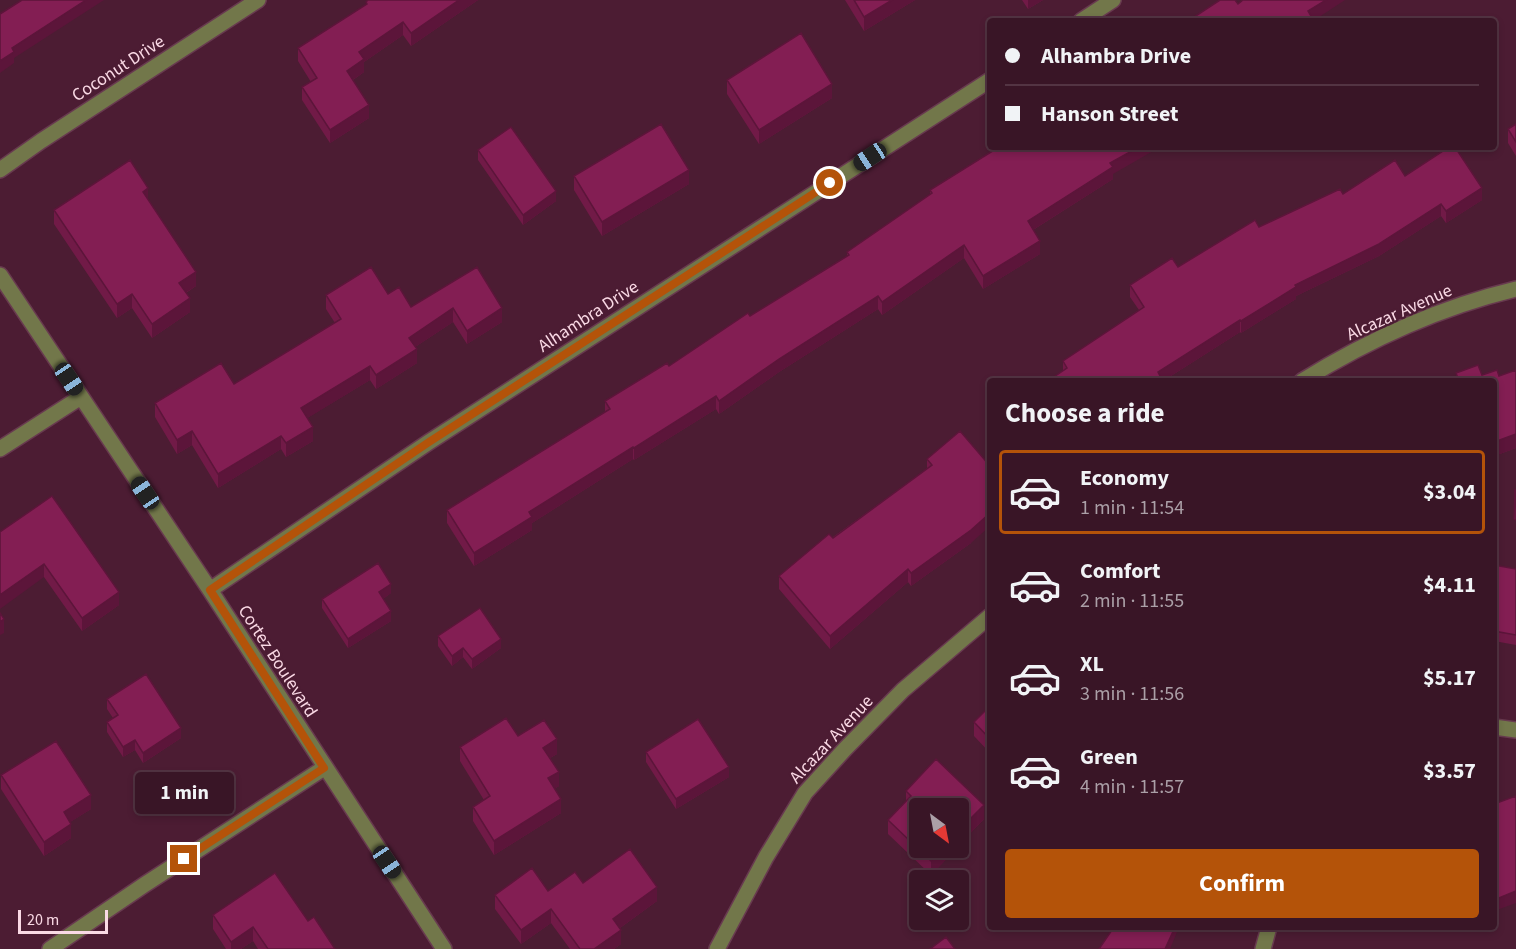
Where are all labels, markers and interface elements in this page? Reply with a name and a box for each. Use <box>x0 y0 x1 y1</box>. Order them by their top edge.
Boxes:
street label: Coconut Drive <box>67 29 170 108</box>
text: Alhambra Drive <box>1041 40 1191 72</box>
text: Hanson Street <box>1041 98 1179 130</box>
car <box>850 140 890 174</box>
route start <box>816 169 843 196</box>
street label: Alhambra Drive <box>533 274 644 358</box>
street label: Alcazar Avenue <box>1342 278 1456 347</box>
car <box>51 359 87 399</box>
text: Choose a ride <box>1005 394 1165 433</box>
text: Economy <box>1080 462 1169 494</box>
icon: car <box>1008 465 1062 519</box>
car <box>127 473 163 513</box>
text: $3.04 <box>1423 476 1476 508</box>
text: 1 min · 11:54 <box>1080 494 1184 522</box>
text: Comfort <box>1080 555 1161 587</box>
icon: car <box>1008 558 1062 612</box>
text: $4.11 <box>1423 569 1476 601</box>
text: 2 min · 11:55 <box>1080 587 1184 615</box>
street label: Cortez Boulevard <box>232 600 323 722</box>
text: XL <box>1080 648 1104 680</box>
icon: car <box>1008 651 1062 705</box>
text: $5.17 <box>1423 662 1476 694</box>
text: 3 min · 11:56 <box>1080 680 1184 708</box>
street label: Alcazar Avenue <box>784 689 879 789</box>
text: Green <box>1080 741 1138 773</box>
icon: car <box>1008 744 1062 798</box>
text: $3.57 <box>1423 755 1476 787</box>
callout: 1 min <box>134 772 234 814</box>
text: 4 min · 11:57 <box>1080 773 1184 801</box>
text: 1 min <box>160 779 209 807</box>
north arrow <box>909 798 969 858</box>
map controls <box>909 798 969 930</box>
car <box>369 842 405 882</box>
route end <box>170 845 197 872</box>
button: Confirm <box>1005 849 1479 918</box>
button: layers <box>909 870 969 930</box>
scale bar <box>18 907 108 934</box>
text: 20 m <box>27 909 59 931</box>

